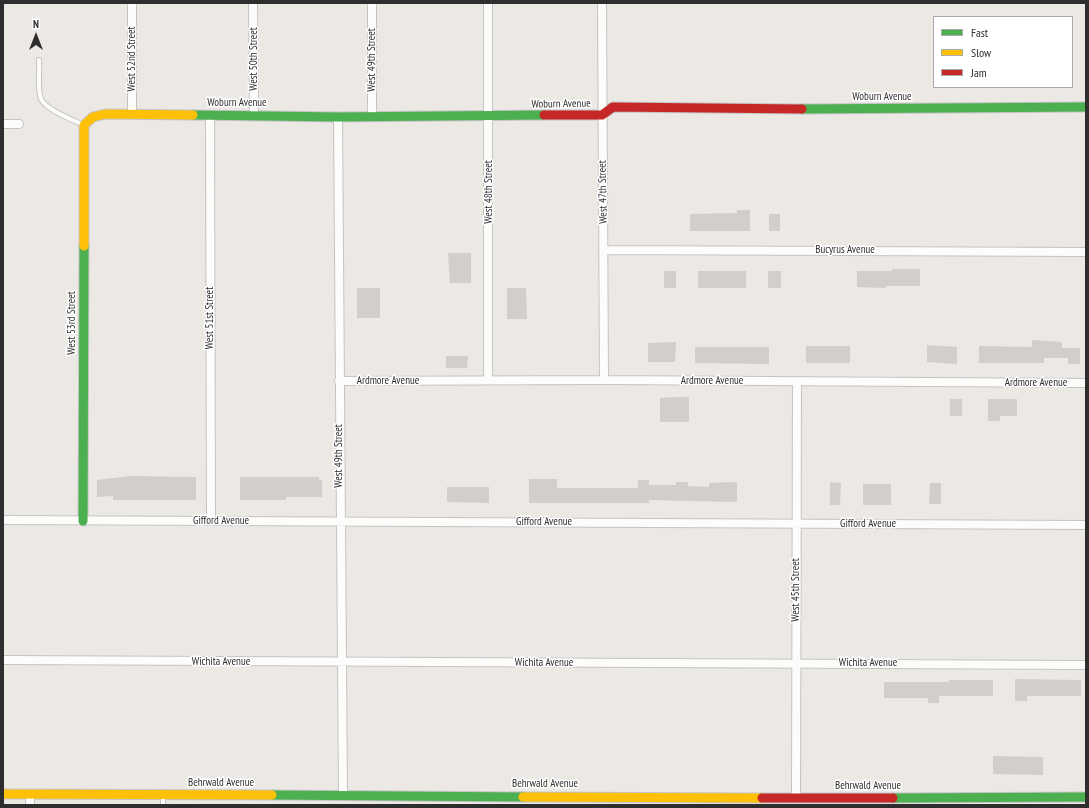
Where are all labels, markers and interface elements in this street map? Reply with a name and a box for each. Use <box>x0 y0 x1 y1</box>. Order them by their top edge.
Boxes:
north arrow <box>16 16 56 56</box>
legend <box>933 16 1073 88</box>
text: N <box>33 17 39 31</box>
text: Fast <box>971 25 988 40</box>
street label: West 52nd Street <box>125 26 139 92</box>
street label: West 50th Street <box>247 27 261 91</box>
street label: West 49th Street <box>365 28 379 92</box>
text: Slow <box>971 45 991 60</box>
text: Jam <box>971 65 987 80</box>
street label: Woburn Avenue <box>852 90 912 104</box>
street label: Woburn Avenue <box>207 96 267 110</box>
street label: Woburn Avenue <box>531 97 591 111</box>
street label: West 48th Street <box>482 160 496 224</box>
street label: West 47th Street <box>596 160 610 224</box>
street label: Bucyrus Avenue <box>815 243 875 257</box>
street label: West 51st Street <box>203 287 217 349</box>
street label: West 53rd Street <box>65 291 79 355</box>
street label: Ardmore Avenue <box>357 374 419 388</box>
street label: Ardmore Avenue <box>681 374 743 388</box>
street label: Ardmore Avenue <box>1005 376 1067 390</box>
street label: West 49th Street <box>332 424 346 488</box>
street label: Gifford Avenue <box>193 514 249 528</box>
street label: Gifford Avenue <box>516 515 572 529</box>
street label: Gifford Avenue <box>840 517 896 531</box>
street label: West 45th Street <box>789 558 803 622</box>
street label: Wichita Avenue <box>192 655 250 669</box>
street label: Wichita Avenue <box>515 656 573 670</box>
street label: Wichita Avenue <box>839 656 897 670</box>
street label: Behrwald Avenue <box>188 776 254 790</box>
street label: Behrwald Avenue <box>512 777 578 791</box>
street label: Behrwald Avenue <box>835 779 901 793</box>

